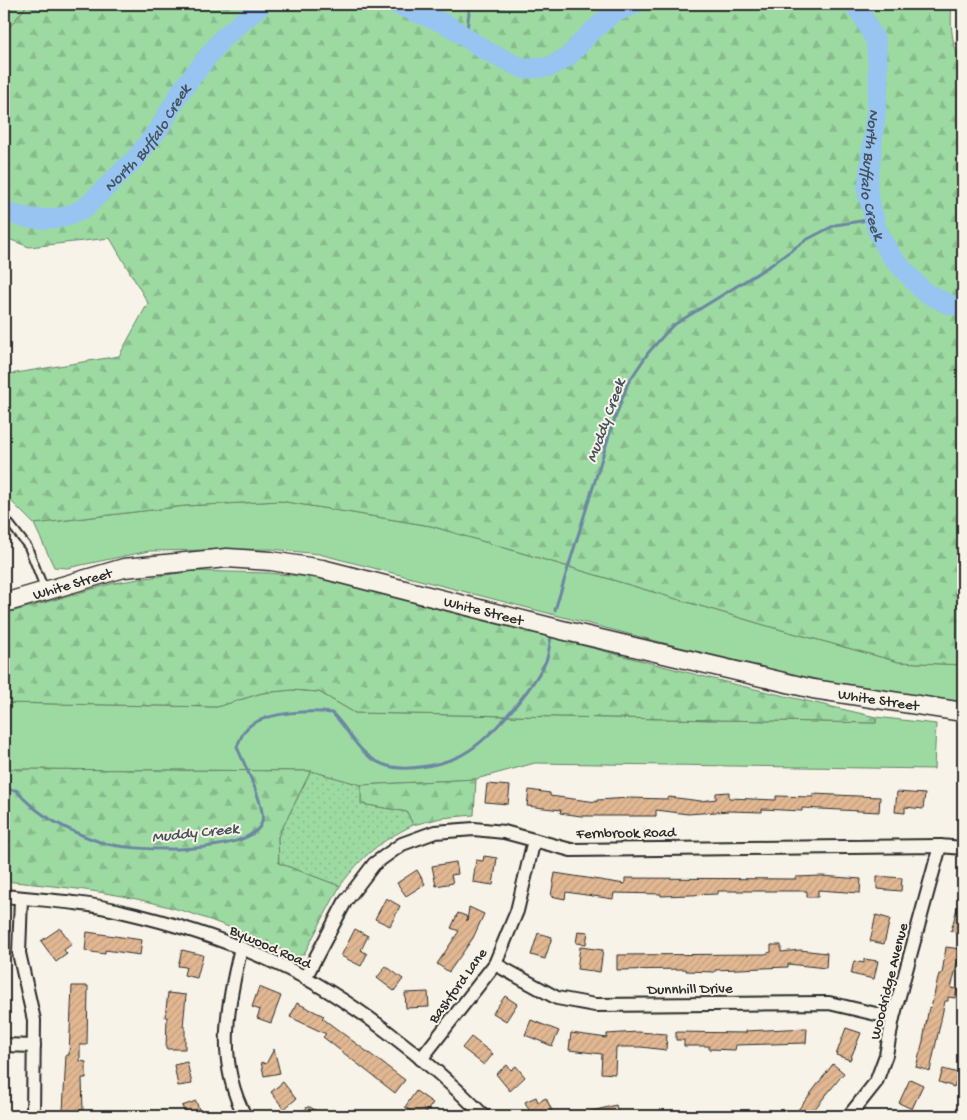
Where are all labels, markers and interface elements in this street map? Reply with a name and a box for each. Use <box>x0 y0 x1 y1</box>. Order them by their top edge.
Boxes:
water label: North Buffalo Creek <box>101 80 197 197</box>
water label: North Buffalo Creek <box>854 108 887 246</box>
water label: Muddy Creek <box>583 375 632 465</box>
street label: White Street <box>31 564 116 605</box>
street label: White Street <box>441 593 527 631</box>
street label: White Street <box>837 686 922 716</box>
water label: Muddy Creek <box>151 820 241 848</box>
street label: Fernbrook Road <box>575 824 677 844</box>
street label: Bywood Road <box>226 921 315 974</box>
street label: Woodridge Avenue <box>867 921 913 1042</box>
street label: Bashford Lane <box>425 945 492 1028</box>
street label: Dunnhill Drive <box>646 980 733 1000</box>

